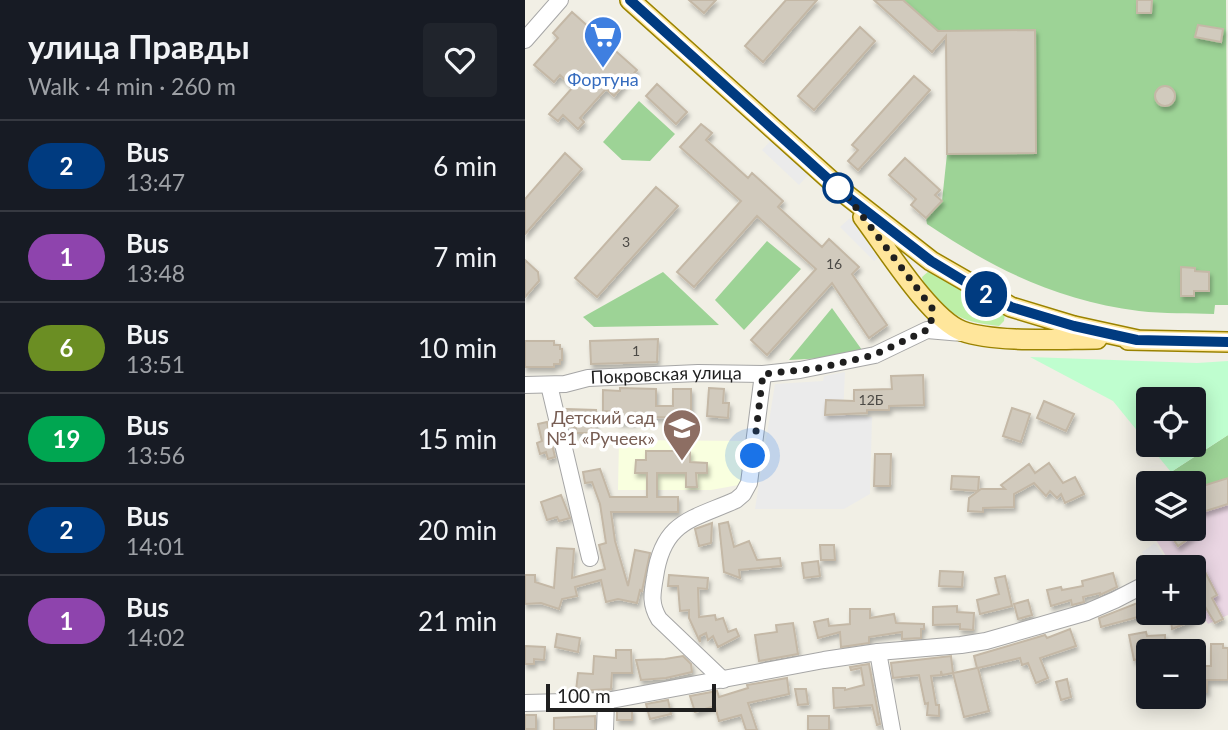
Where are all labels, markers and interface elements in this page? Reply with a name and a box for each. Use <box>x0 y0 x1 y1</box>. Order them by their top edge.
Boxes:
supermarket icon: Фортуна <box>582 14 624 69</box>
button: heart <box>423 23 497 97</box>
text: улица Правды <box>28 26 250 66</box>
place label: Фортуна <box>567 68 639 90</box>
text: Walk · 4 min · 260 m <box>28 72 236 100</box>
text: Bus <box>126 136 169 168</box>
text: 6 min <box>433 150 497 182</box>
text: 2 <box>60 151 73 180</box>
text: 13:47 <box>126 168 185 196</box>
unlabelled marker <box>823 173 853 203</box>
text: Bus <box>126 227 169 259</box>
house number: 3 <box>622 233 630 250</box>
text: 7 min <box>433 241 497 273</box>
text: 1 <box>60 242 73 271</box>
house number: 16 <box>826 255 842 272</box>
text: 13:48 <box>126 259 185 287</box>
line badge: 2 <box>963 271 1009 317</box>
text: 2 <box>979 279 993 308</box>
text: Bus <box>126 318 169 350</box>
text: 10 min <box>418 332 497 364</box>
text: 6 <box>60 333 73 362</box>
house number: 1 <box>632 342 640 359</box>
text: 13:51 <box>126 350 185 378</box>
street label: Покровская улица <box>590 361 742 388</box>
map controls <box>1136 387 1206 709</box>
button: locate <box>1136 387 1206 457</box>
house number: 12Б <box>859 391 884 408</box>
place label: Детский сад №1 «Ручеек» <box>546 406 655 449</box>
school or university icon: Детский сад №1 «Ручеек» <box>661 407 703 462</box>
text: Bus <box>126 409 169 441</box>
text: 15 min <box>418 423 497 455</box>
text: 19 <box>53 424 80 453</box>
your location <box>735 438 770 473</box>
text: 13:56 <box>126 441 185 469</box>
button: layers <box>1136 471 1206 541</box>
text: Bus <box>126 500 169 532</box>
text: 20 min <box>418 514 497 546</box>
text: 2 <box>60 515 73 544</box>
text: 14:01 <box>126 532 185 560</box>
button: + <box>1136 555 1206 625</box>
text: Bus <box>126 591 169 623</box>
text: 21 min <box>418 605 497 637</box>
text: 1 <box>60 606 73 635</box>
text: 14:02 <box>126 623 185 651</box>
button: − <box>1136 639 1206 709</box>
scale bar <box>546 681 716 713</box>
text: 100 m <box>557 684 611 707</box>

